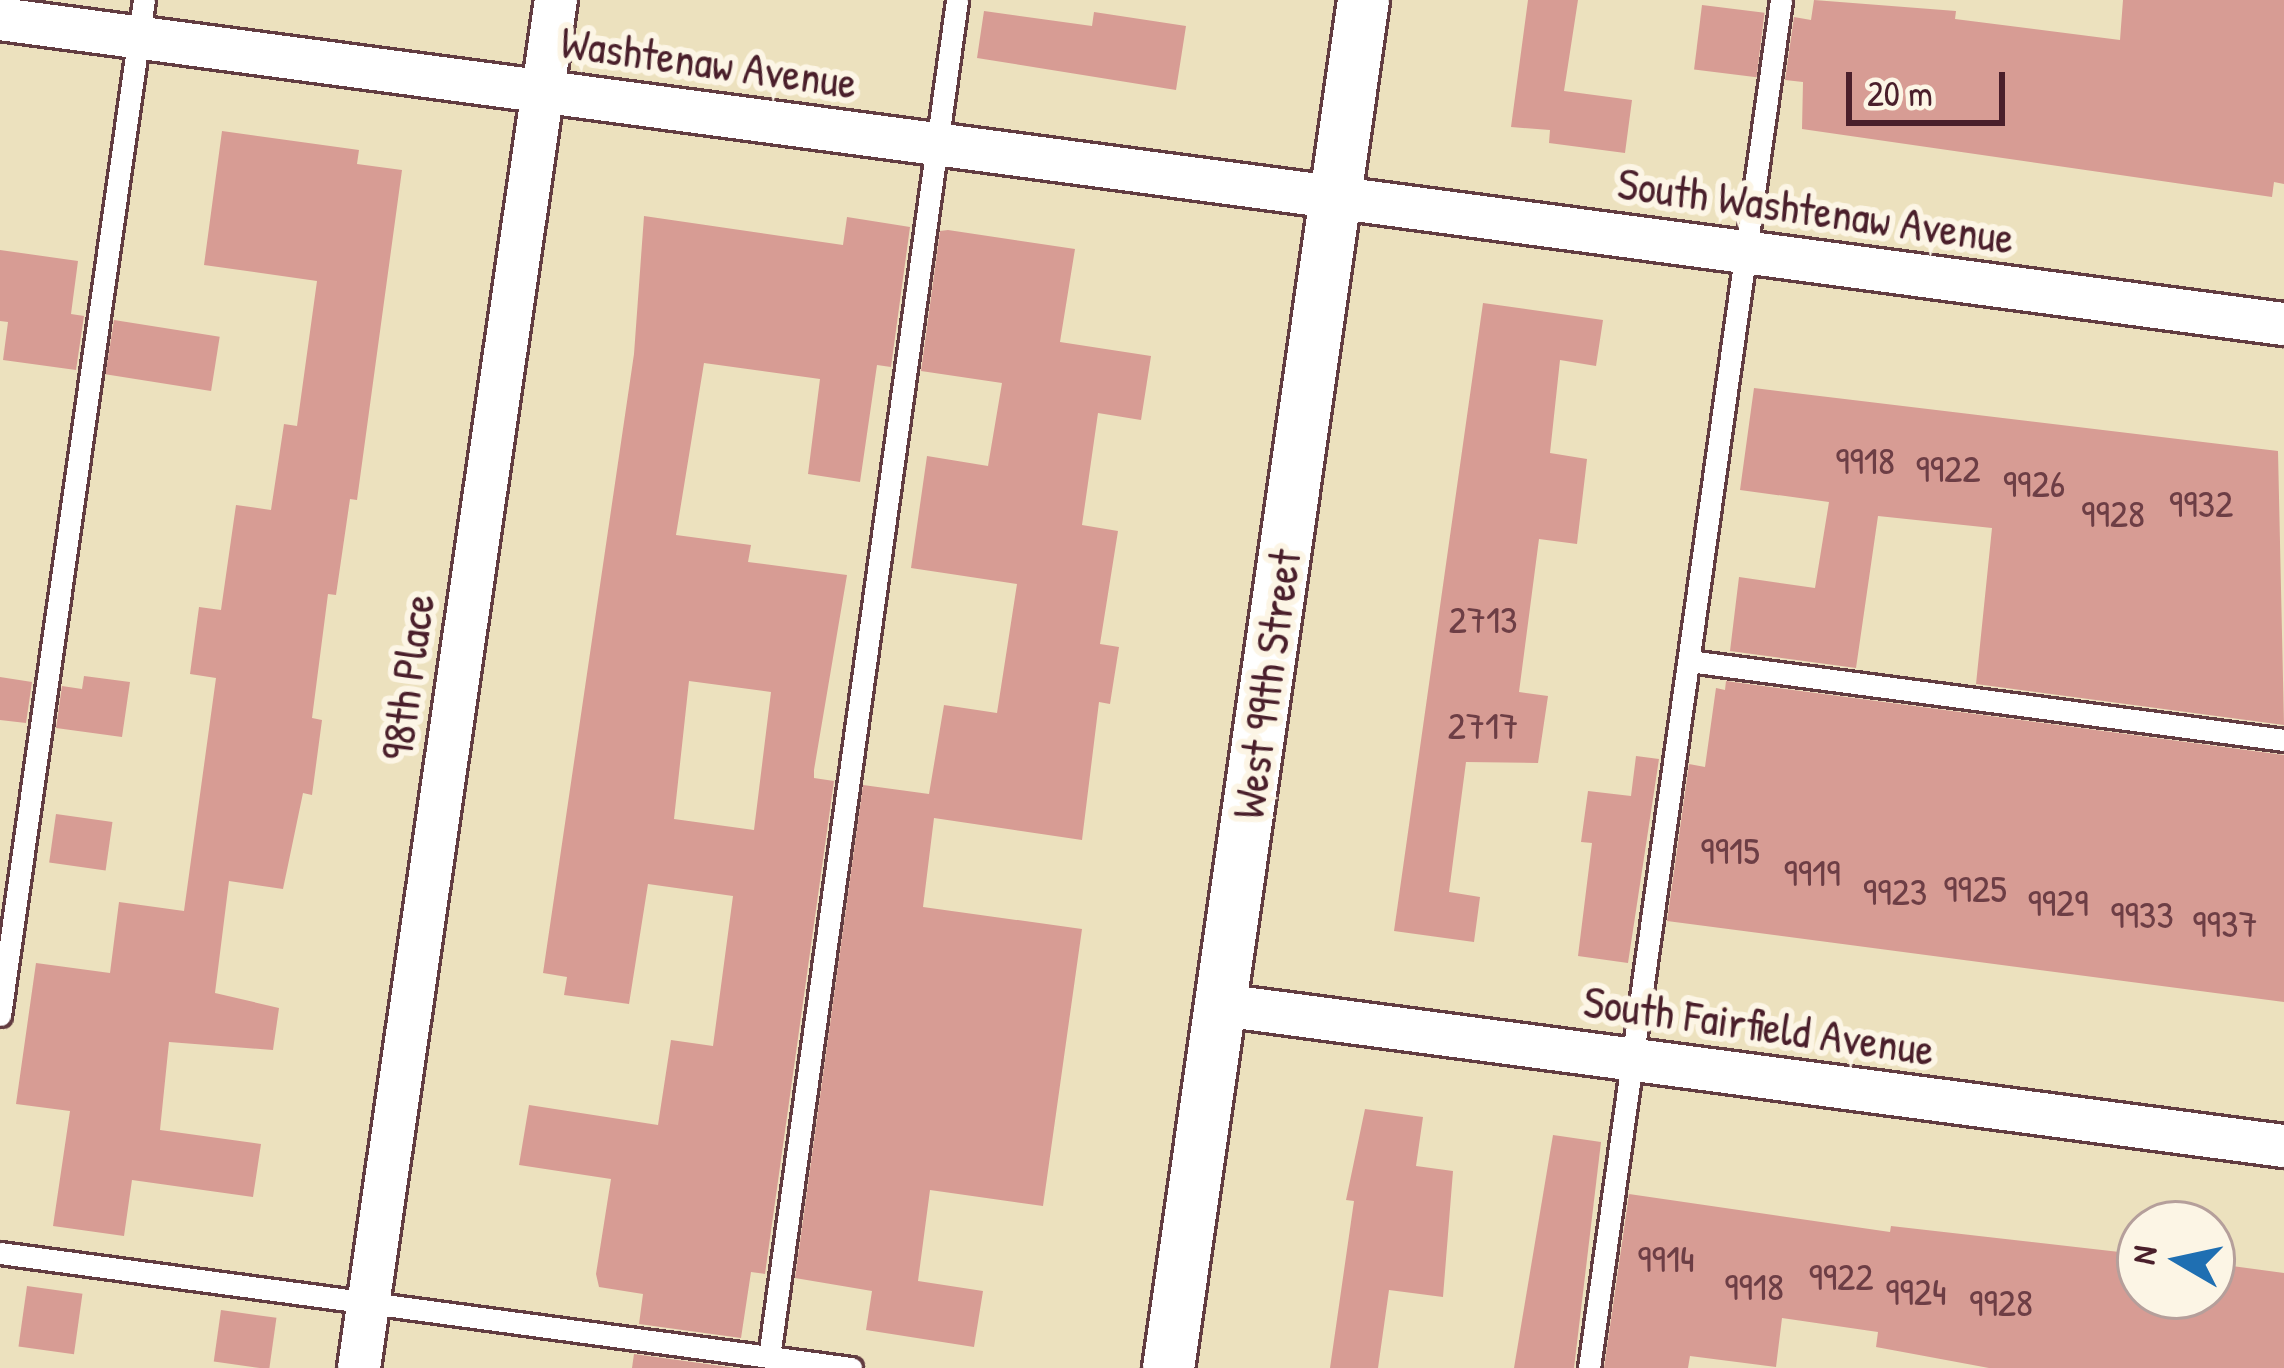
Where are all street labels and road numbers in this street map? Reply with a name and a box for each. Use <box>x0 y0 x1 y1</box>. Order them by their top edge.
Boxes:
street label: Washtenaw Avenue <box>558 15 860 109</box>
street label: South Washtenaw Avenue <box>1614 155 2018 265</box>
street label: West 99th Street <box>1220 546 1312 822</box>
street label: 98th Place <box>369 590 445 764</box>
street label: South Fairfield Avenue <box>1580 974 1938 1076</box>

